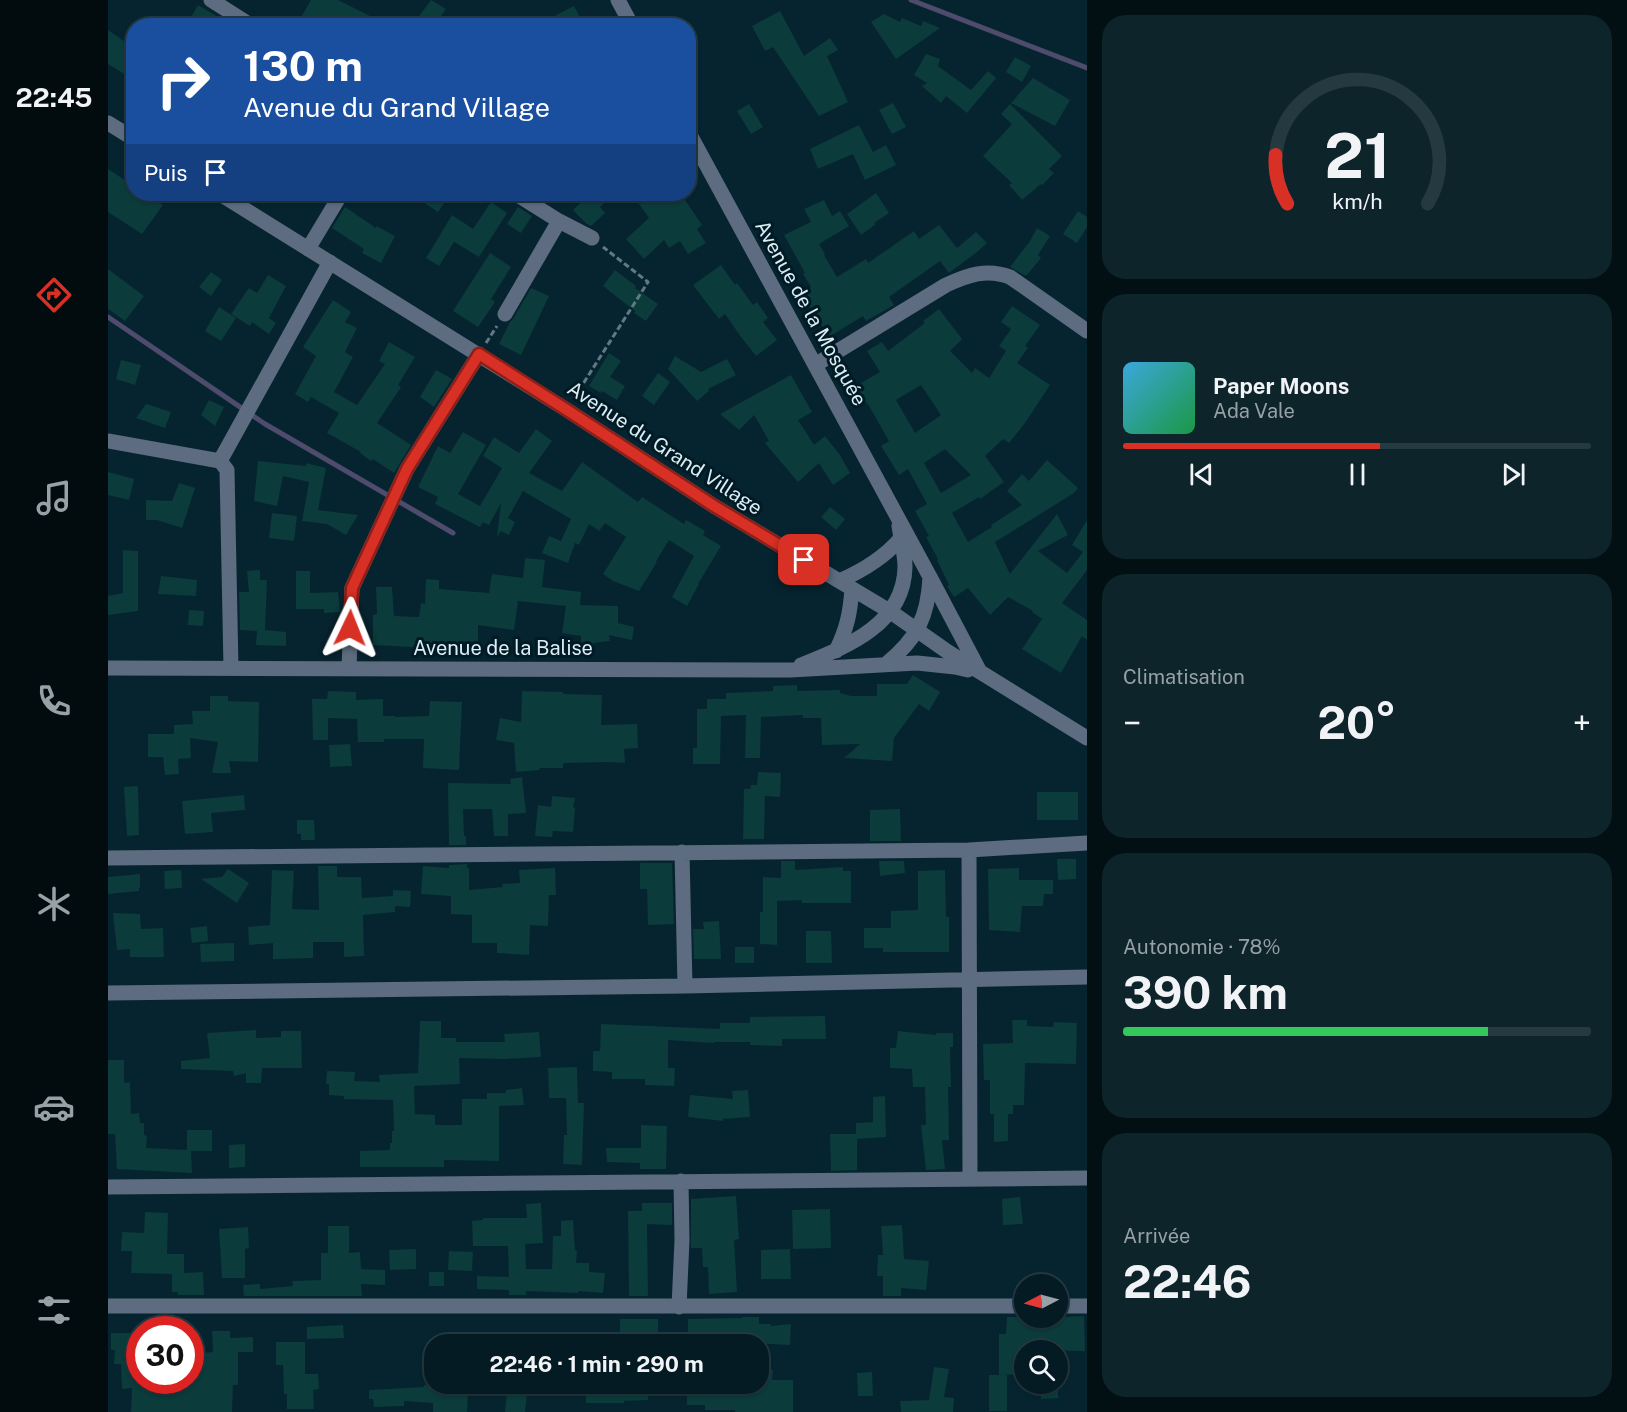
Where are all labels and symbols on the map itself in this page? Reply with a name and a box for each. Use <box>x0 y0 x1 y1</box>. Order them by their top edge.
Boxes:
street label: Avenue de la Mosquée <box>750 216 872 410</box>
street label: Avenue du Grand Village <box>563 376 767 520</box>
pin <box>778 534 829 585</box>
position arrow <box>318 596 382 660</box>
street label: Avenue de la Balise <box>413 636 593 660</box>
north arrow <box>1014 1274 1068 1328</box>
speed limit sign: 30 <box>126 1316 204 1394</box>

